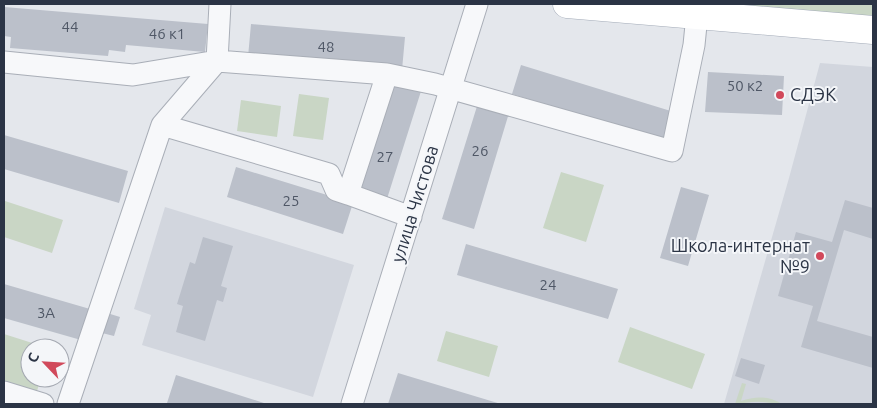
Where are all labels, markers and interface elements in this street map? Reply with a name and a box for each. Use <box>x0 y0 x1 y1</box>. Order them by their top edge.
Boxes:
house number: 44 <box>62 18 78 35</box>
house number: 46 к1 <box>149 25 185 42</box>
house number: 48 <box>318 38 334 55</box>
house number: 50 к2 <box>727 77 763 94</box>
place label: СДЭК <box>790 84 836 104</box>
marker: СДЭК <box>774 89 786 101</box>
house number: 26 <box>472 142 488 159</box>
street label: улица Чистова <box>387 143 441 265</box>
house number: 27 <box>377 148 393 165</box>
house number: 25 <box>283 192 299 209</box>
place label: Школа-интернат №9 <box>671 235 810 276</box>
marker: Школа-интернат №9 <box>814 250 826 262</box>
house number: 24 <box>540 276 556 293</box>
house number: 3А <box>37 304 55 321</box>
north arrow <box>20 338 70 388</box>
text: С <box>24 350 42 365</box>

